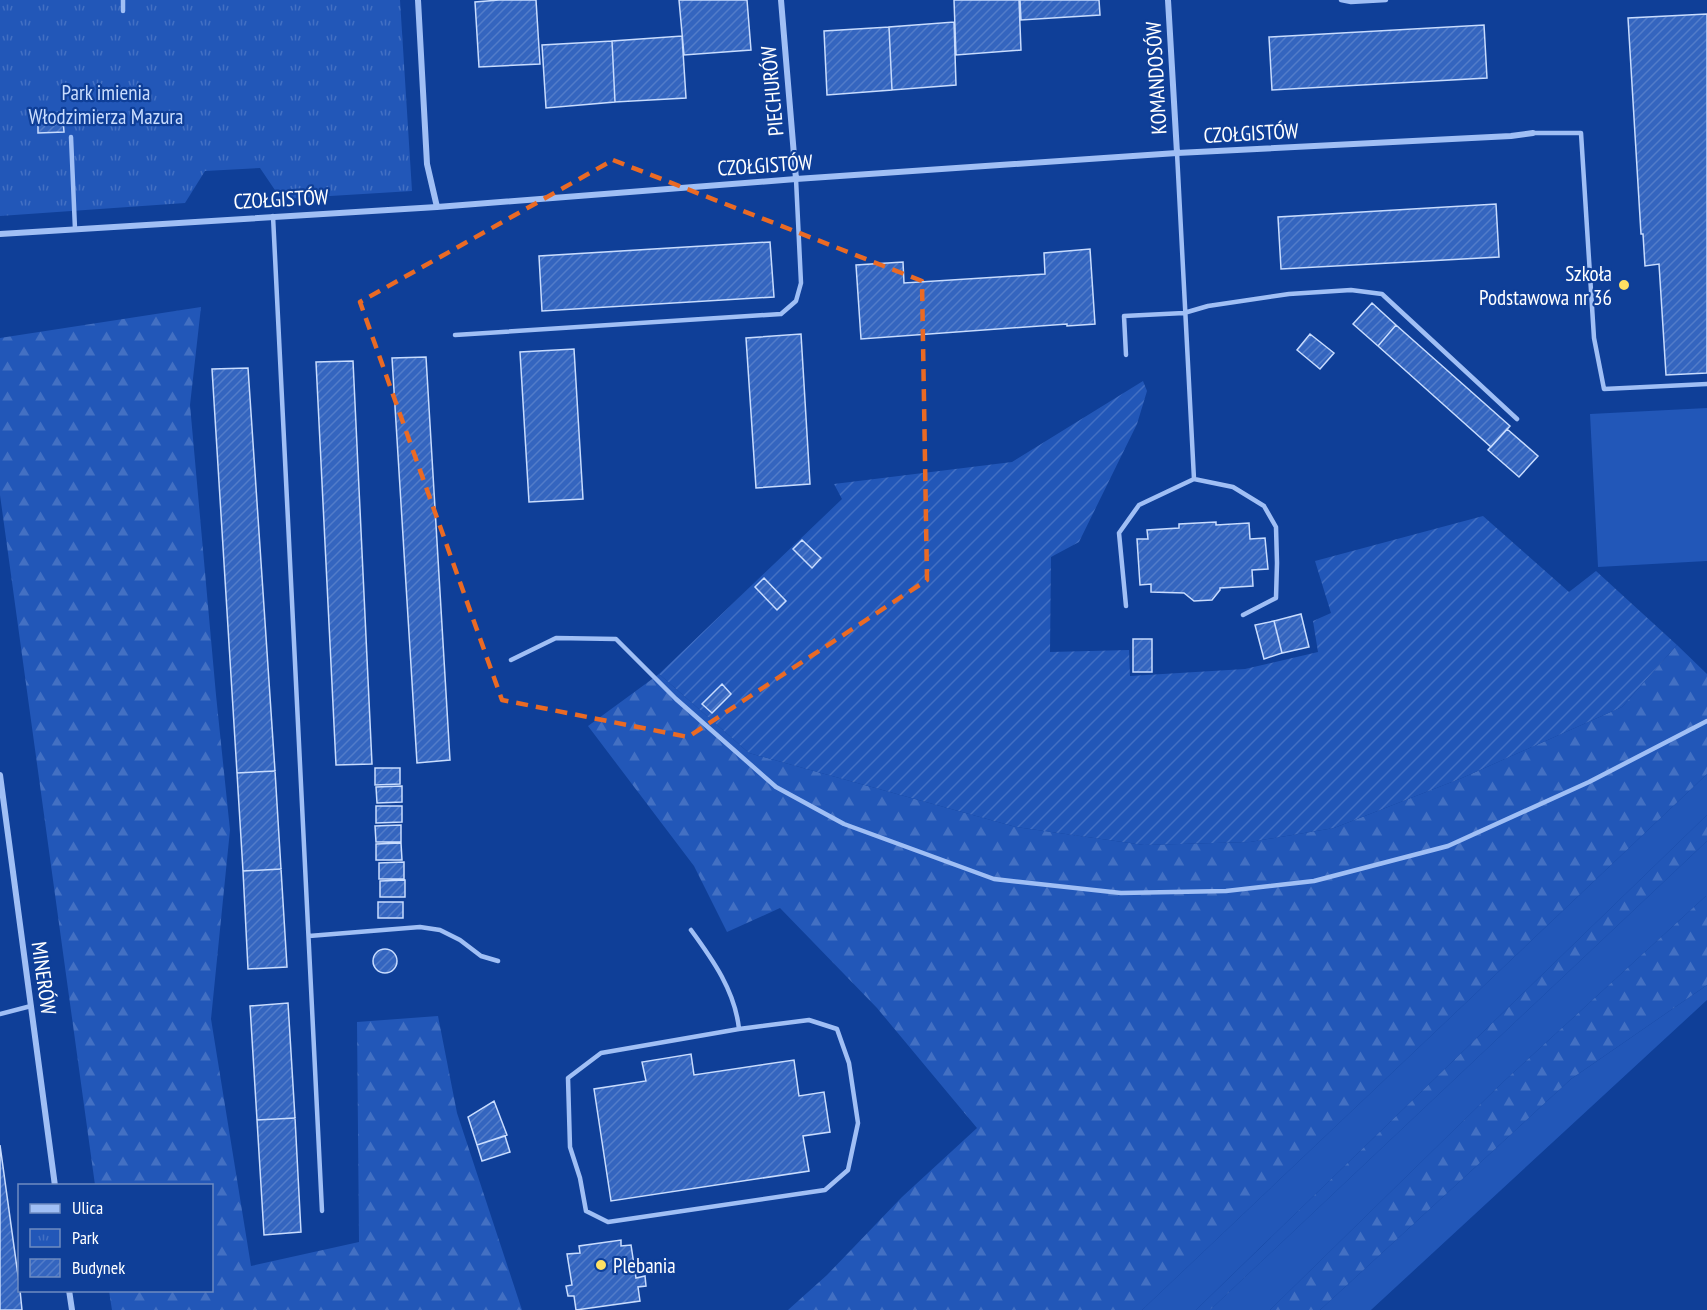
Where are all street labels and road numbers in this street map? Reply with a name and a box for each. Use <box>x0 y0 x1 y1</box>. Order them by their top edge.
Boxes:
street label: KOMANDOSÓW <box>1140 21 1172 135</box>
street label: PIECHURÓW <box>755 45 789 137</box>
street label: CZOŁGISTÓW <box>1203 117 1299 149</box>
street label: CZOŁGISTÓW <box>717 148 813 182</box>
street label: CZOŁGISTÓW <box>233 183 329 215</box>
street label: MINERÓW <box>26 940 62 1016</box>

